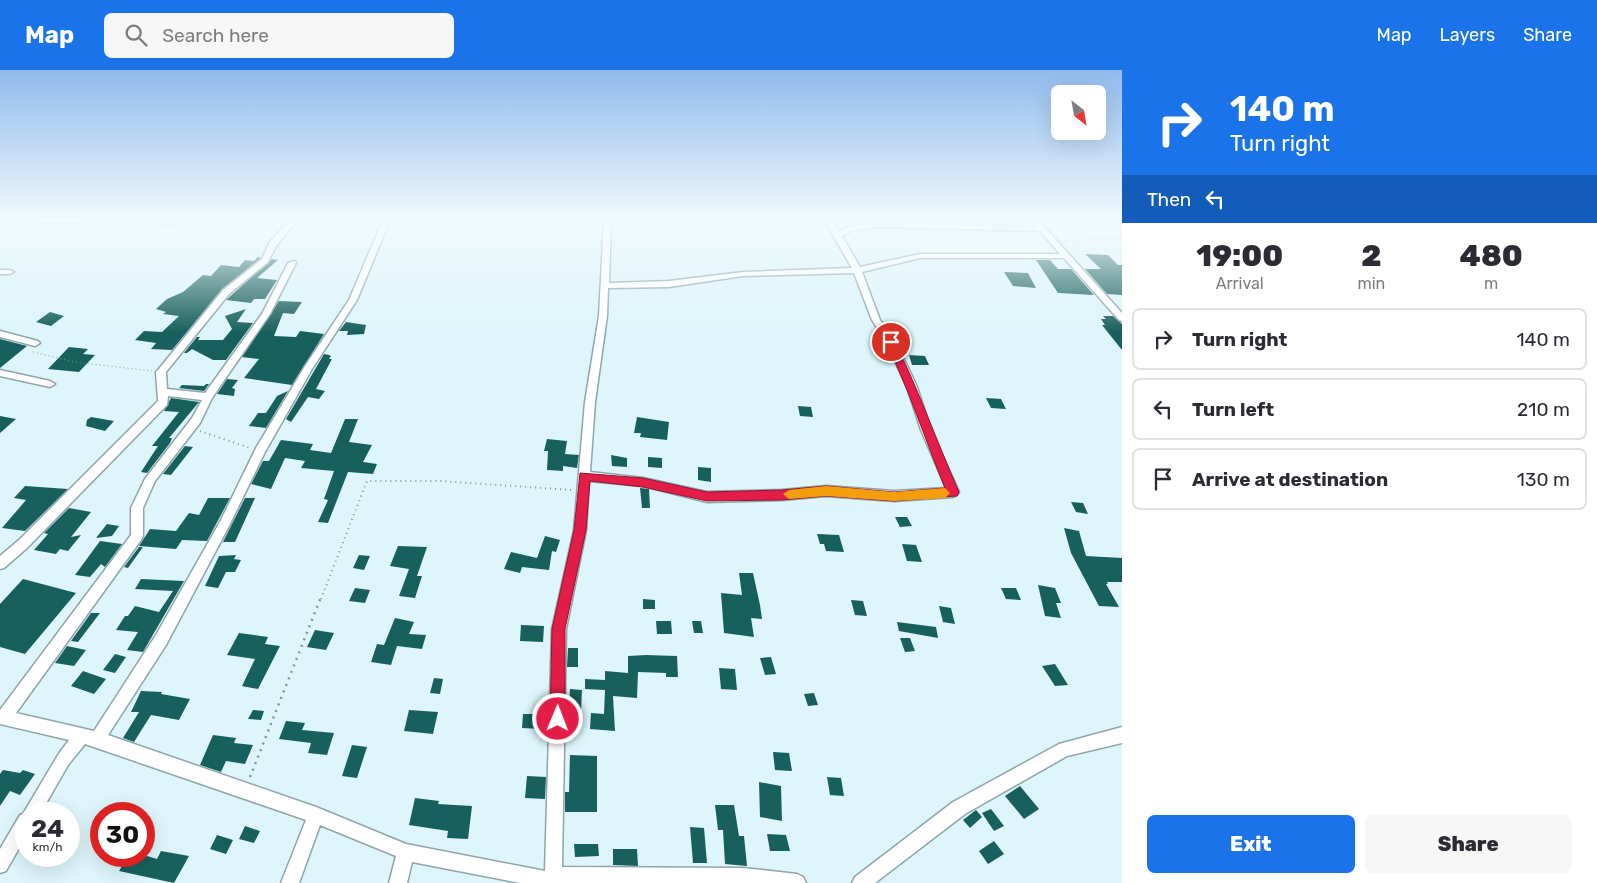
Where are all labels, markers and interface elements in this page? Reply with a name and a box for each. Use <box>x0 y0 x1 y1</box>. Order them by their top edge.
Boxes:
search box <box>104 13 454 58</box>
text: Map <box>25 21 74 49</box>
icon: search <box>122 21 150 49</box>
text: Search here <box>162 24 269 47</box>
text: Map <box>1377 24 1412 46</box>
text: Layers <box>1440 24 1495 46</box>
text: Share <box>1523 24 1572 46</box>
north arrow <box>1051 85 1106 140</box>
map controls <box>1051 85 1106 140</box>
text: 140 m <box>1230 88 1335 130</box>
icon: right <box>1147 90 1212 155</box>
text: Turn right <box>1230 130 1330 157</box>
icon: left <box>1201 185 1229 213</box>
text: Then <box>1147 188 1191 211</box>
text: 19:00 <box>1196 238 1283 274</box>
text: 2 <box>1361 238 1382 274</box>
text: 480 <box>1460 238 1523 274</box>
text: Arrival <box>1216 274 1264 293</box>
text: min <box>1357 274 1385 293</box>
text: m <box>1484 274 1498 293</box>
pin <box>870 321 912 363</box>
icon: right <box>1149 325 1177 353</box>
icon: arrive <box>877 328 905 356</box>
text: Turn right <box>1192 328 1287 351</box>
text: 140 m <box>1516 328 1570 351</box>
icon: left <box>1149 395 1177 423</box>
text: Turn left <box>1192 398 1274 421</box>
text: 210 m <box>1517 398 1570 421</box>
icon: arrive <box>1149 465 1177 493</box>
text: Arrive at destination <box>1192 468 1388 491</box>
text: 130 m <box>1517 468 1570 491</box>
position arrow <box>531 692 583 744</box>
speed limit sign: 30 <box>90 802 155 867</box>
text: 24 <box>31 814 64 843</box>
button: Exit <box>1147 815 1355 873</box>
button: Share <box>1365 815 1572 873</box>
text: km/h <box>33 840 62 854</box>

